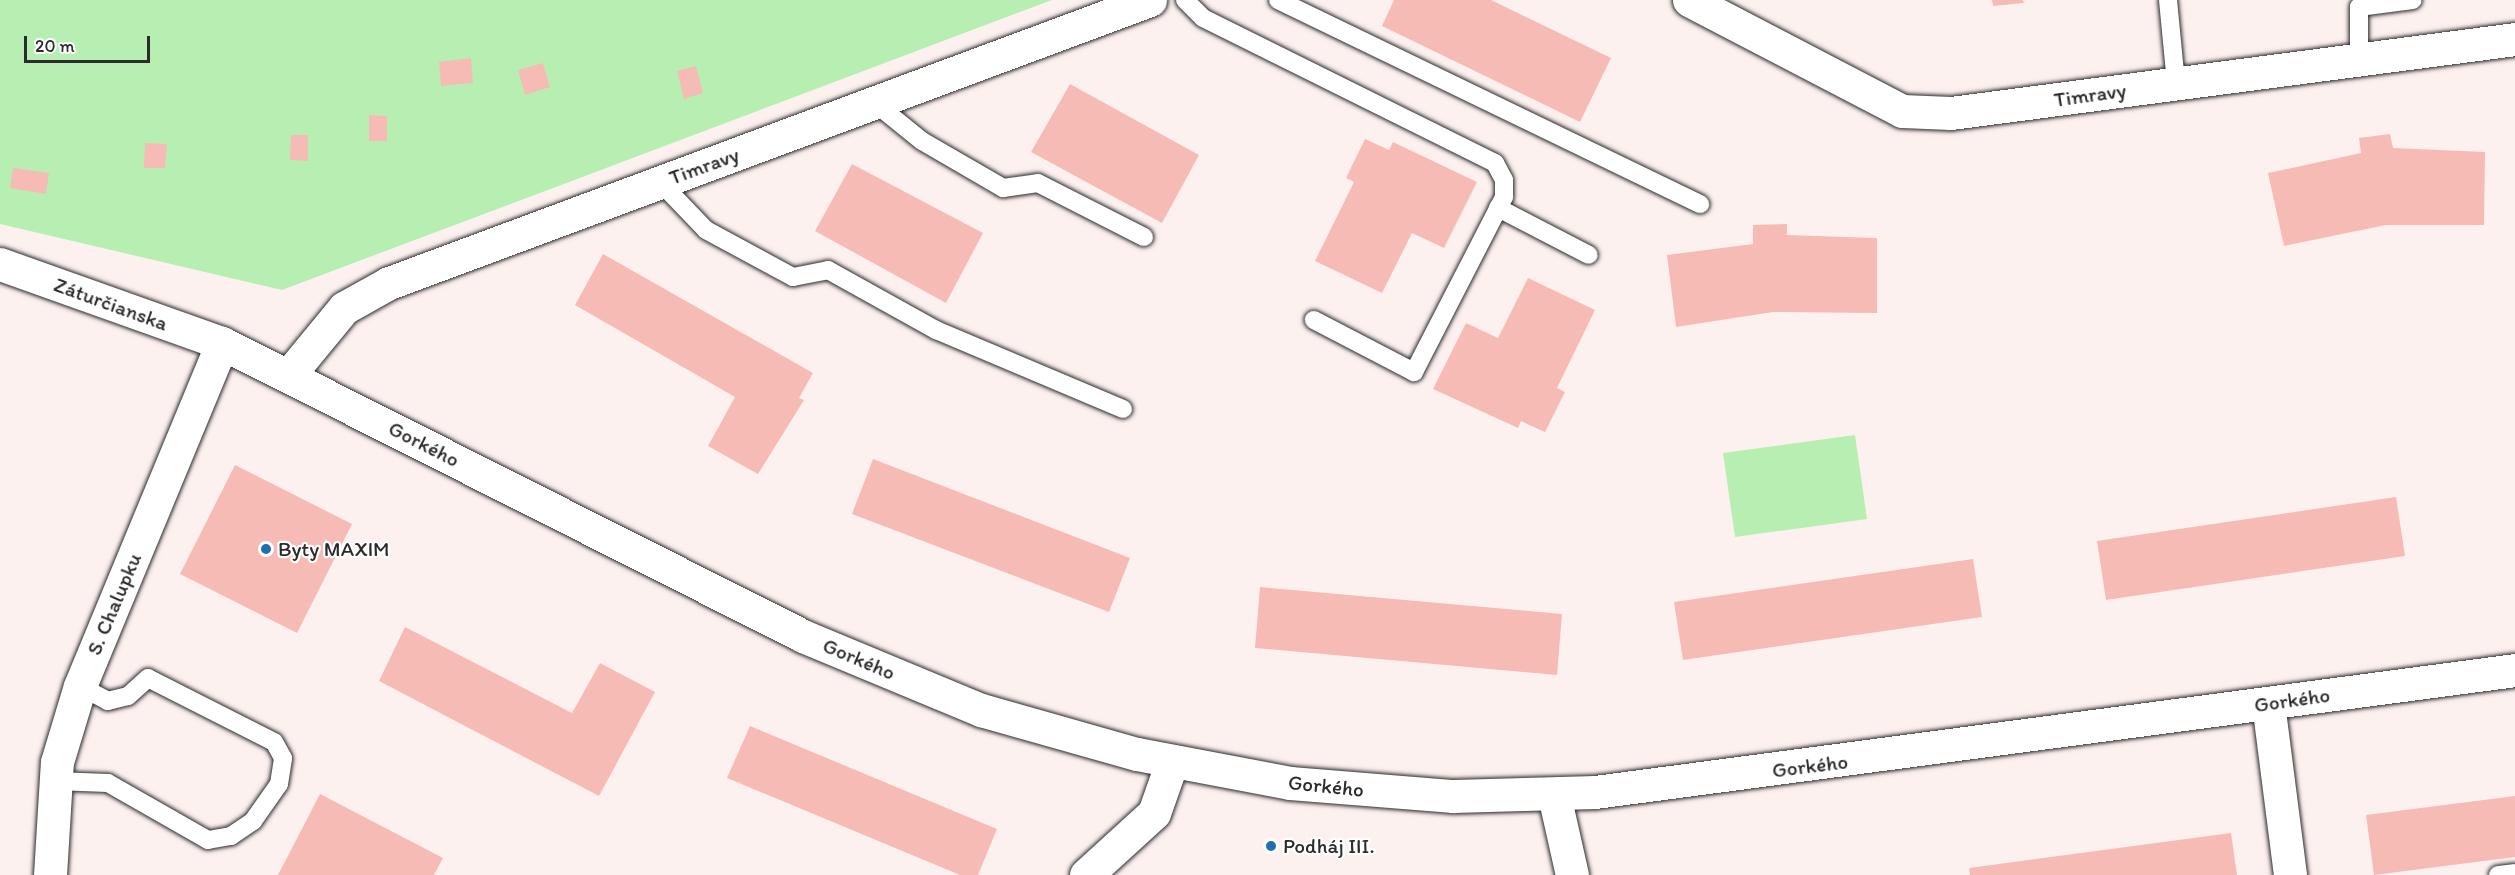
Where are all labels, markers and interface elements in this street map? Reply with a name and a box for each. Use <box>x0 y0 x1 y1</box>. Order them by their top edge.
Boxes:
scale bar <box>27 24 153 62</box>
text: 20 m <box>35 35 75 57</box>
street label: Timravy <box>2052 77 2128 113</box>
street label: Timravy <box>666 142 742 190</box>
street label: Záturčianska <box>51 272 171 336</box>
street label: Gorkého <box>384 415 464 473</box>
place label: Byty MAXIM <box>278 536 388 562</box>
marker: Byty MAXIM <box>259 542 273 556</box>
street label: S. Chalupku <box>81 549 147 659</box>
street label: Gorkého <box>819 633 899 685</box>
street label: Gorkého <box>2253 682 2331 718</box>
street label: Gorkého <box>1771 749 1849 783</box>
street label: Gorkého <box>1287 769 1365 803</box>
place label: Podháj III. <box>1283 833 1375 859</box>
marker: Podháj III. <box>1264 839 1278 853</box>

